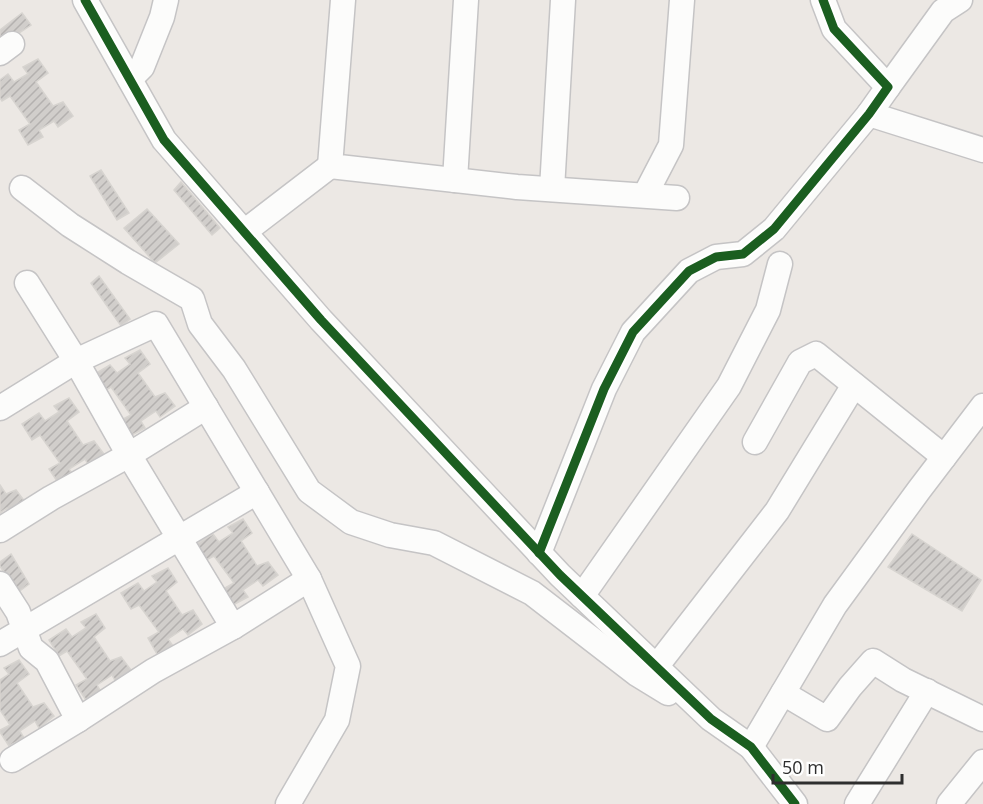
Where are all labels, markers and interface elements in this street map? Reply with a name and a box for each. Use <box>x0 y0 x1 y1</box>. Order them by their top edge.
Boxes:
scale bar <box>773 747 902 785</box>
text: 50 m <box>782 755 824 779</box>

